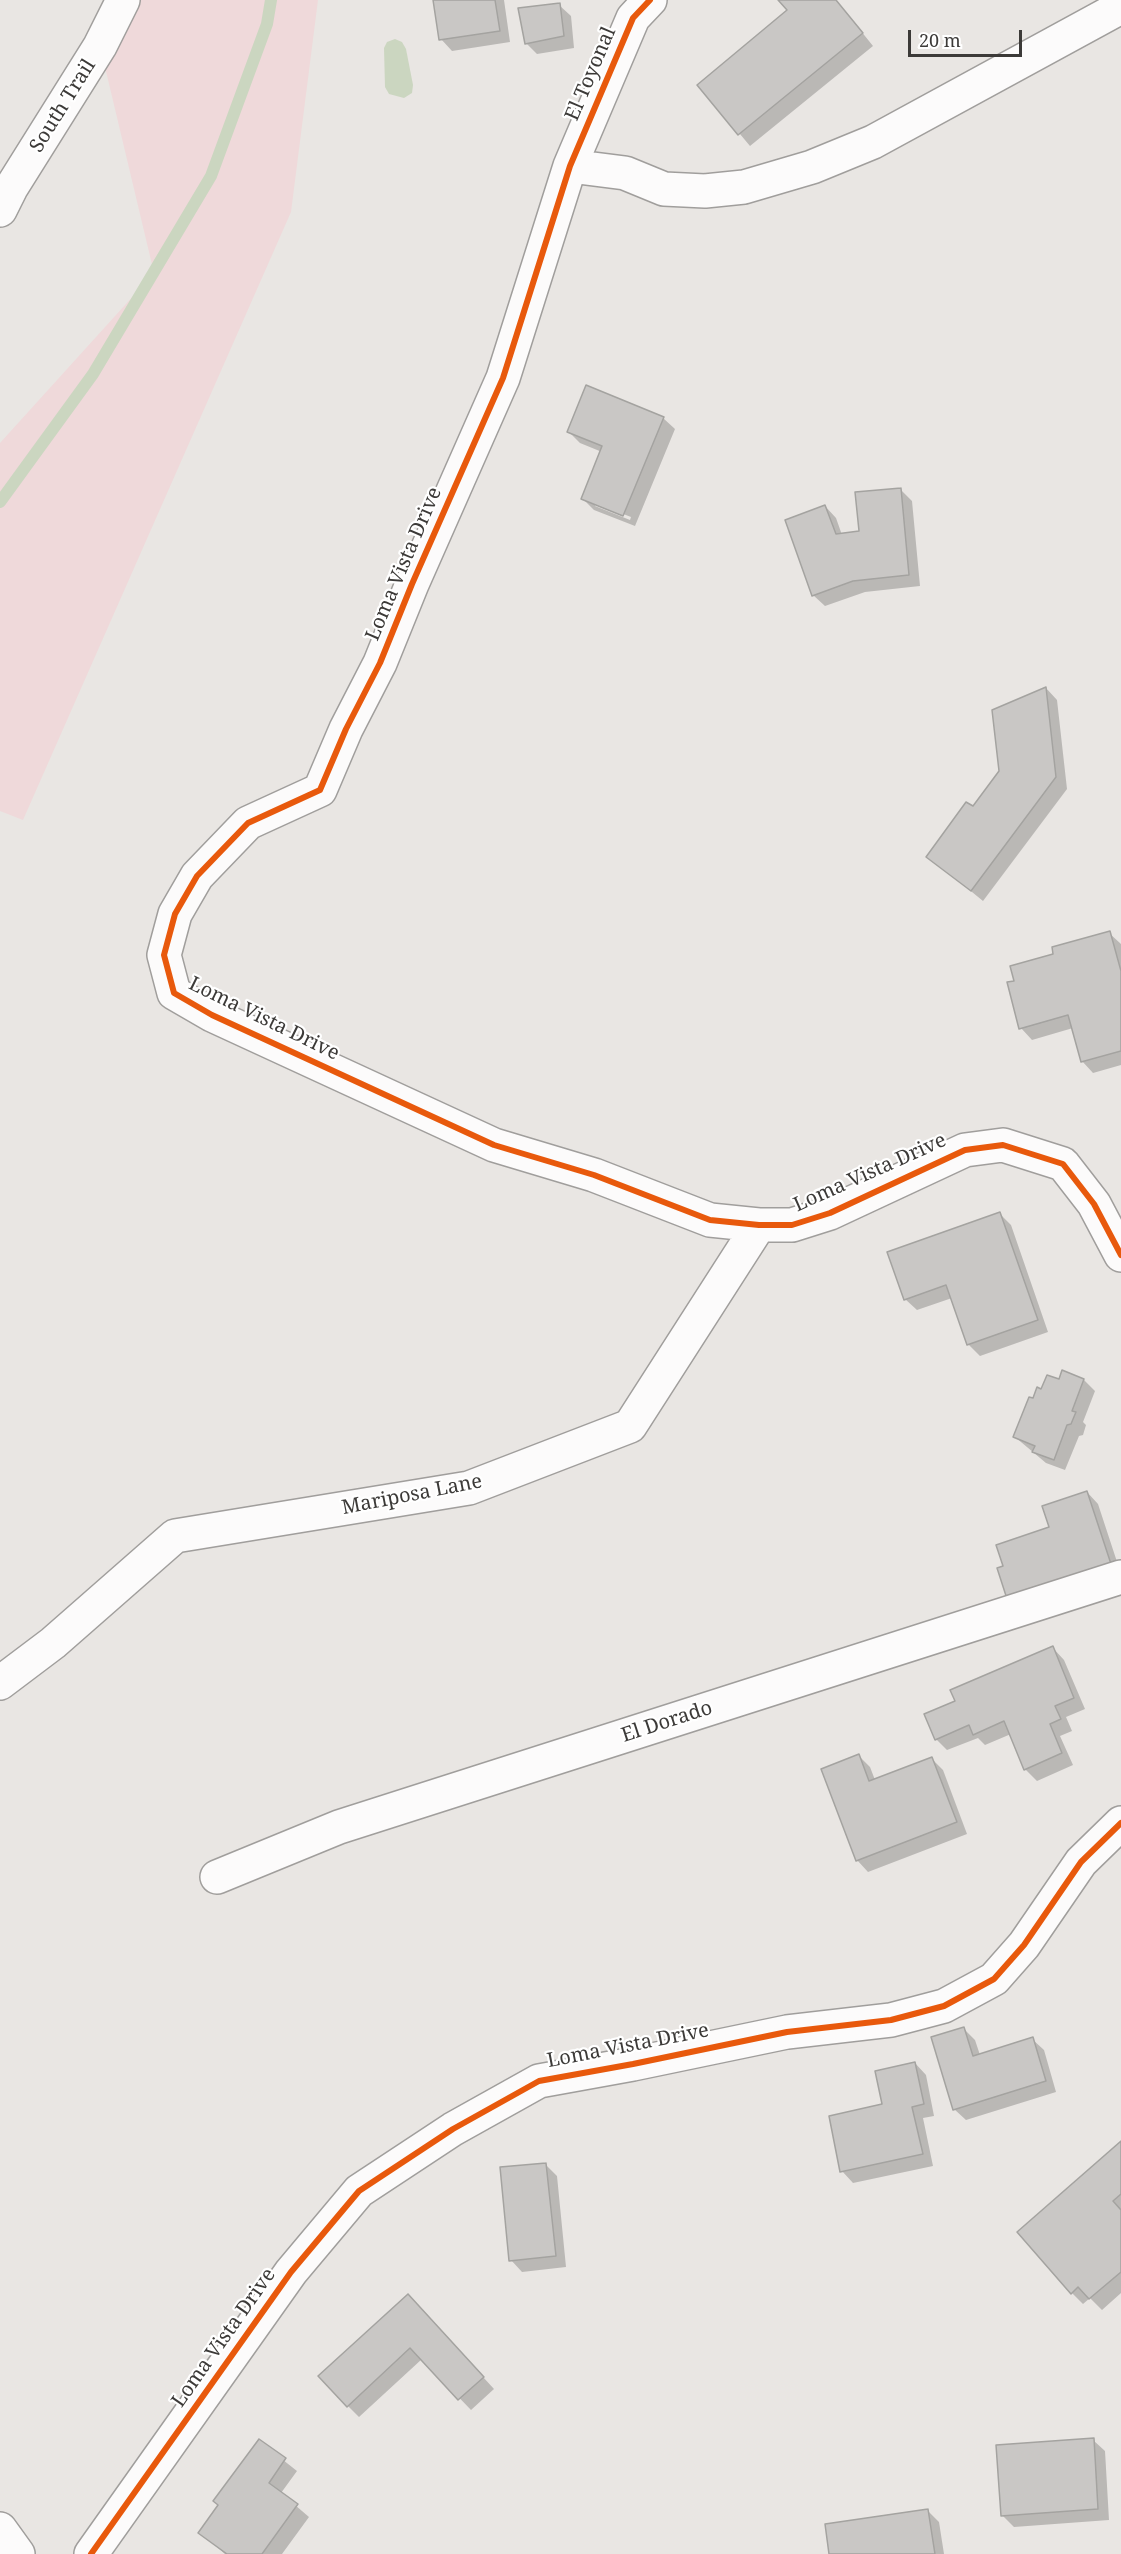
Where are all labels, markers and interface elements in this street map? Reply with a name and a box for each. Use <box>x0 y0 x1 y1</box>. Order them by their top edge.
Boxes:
scale bar <box>911 18 1025 56</box>
street label: El Toyonal <box>561 24 621 124</box>
text: 20 m <box>919 28 961 52</box>
street label: South Trail <box>25 55 101 157</box>
street label: Loma Vista Drive <box>361 484 447 644</box>
street label: Loma Vista Drive <box>185 972 343 1066</box>
street label: Loma Vista Drive <box>790 1129 950 1217</box>
street label: Mariposa Lane <box>340 1470 484 1520</box>
street label: El Dorado <box>619 1696 715 1748</box>
street label: Loma Vista Drive <box>545 2019 711 2073</box>
street label: Loma Vista Drive <box>167 2264 281 2412</box>

